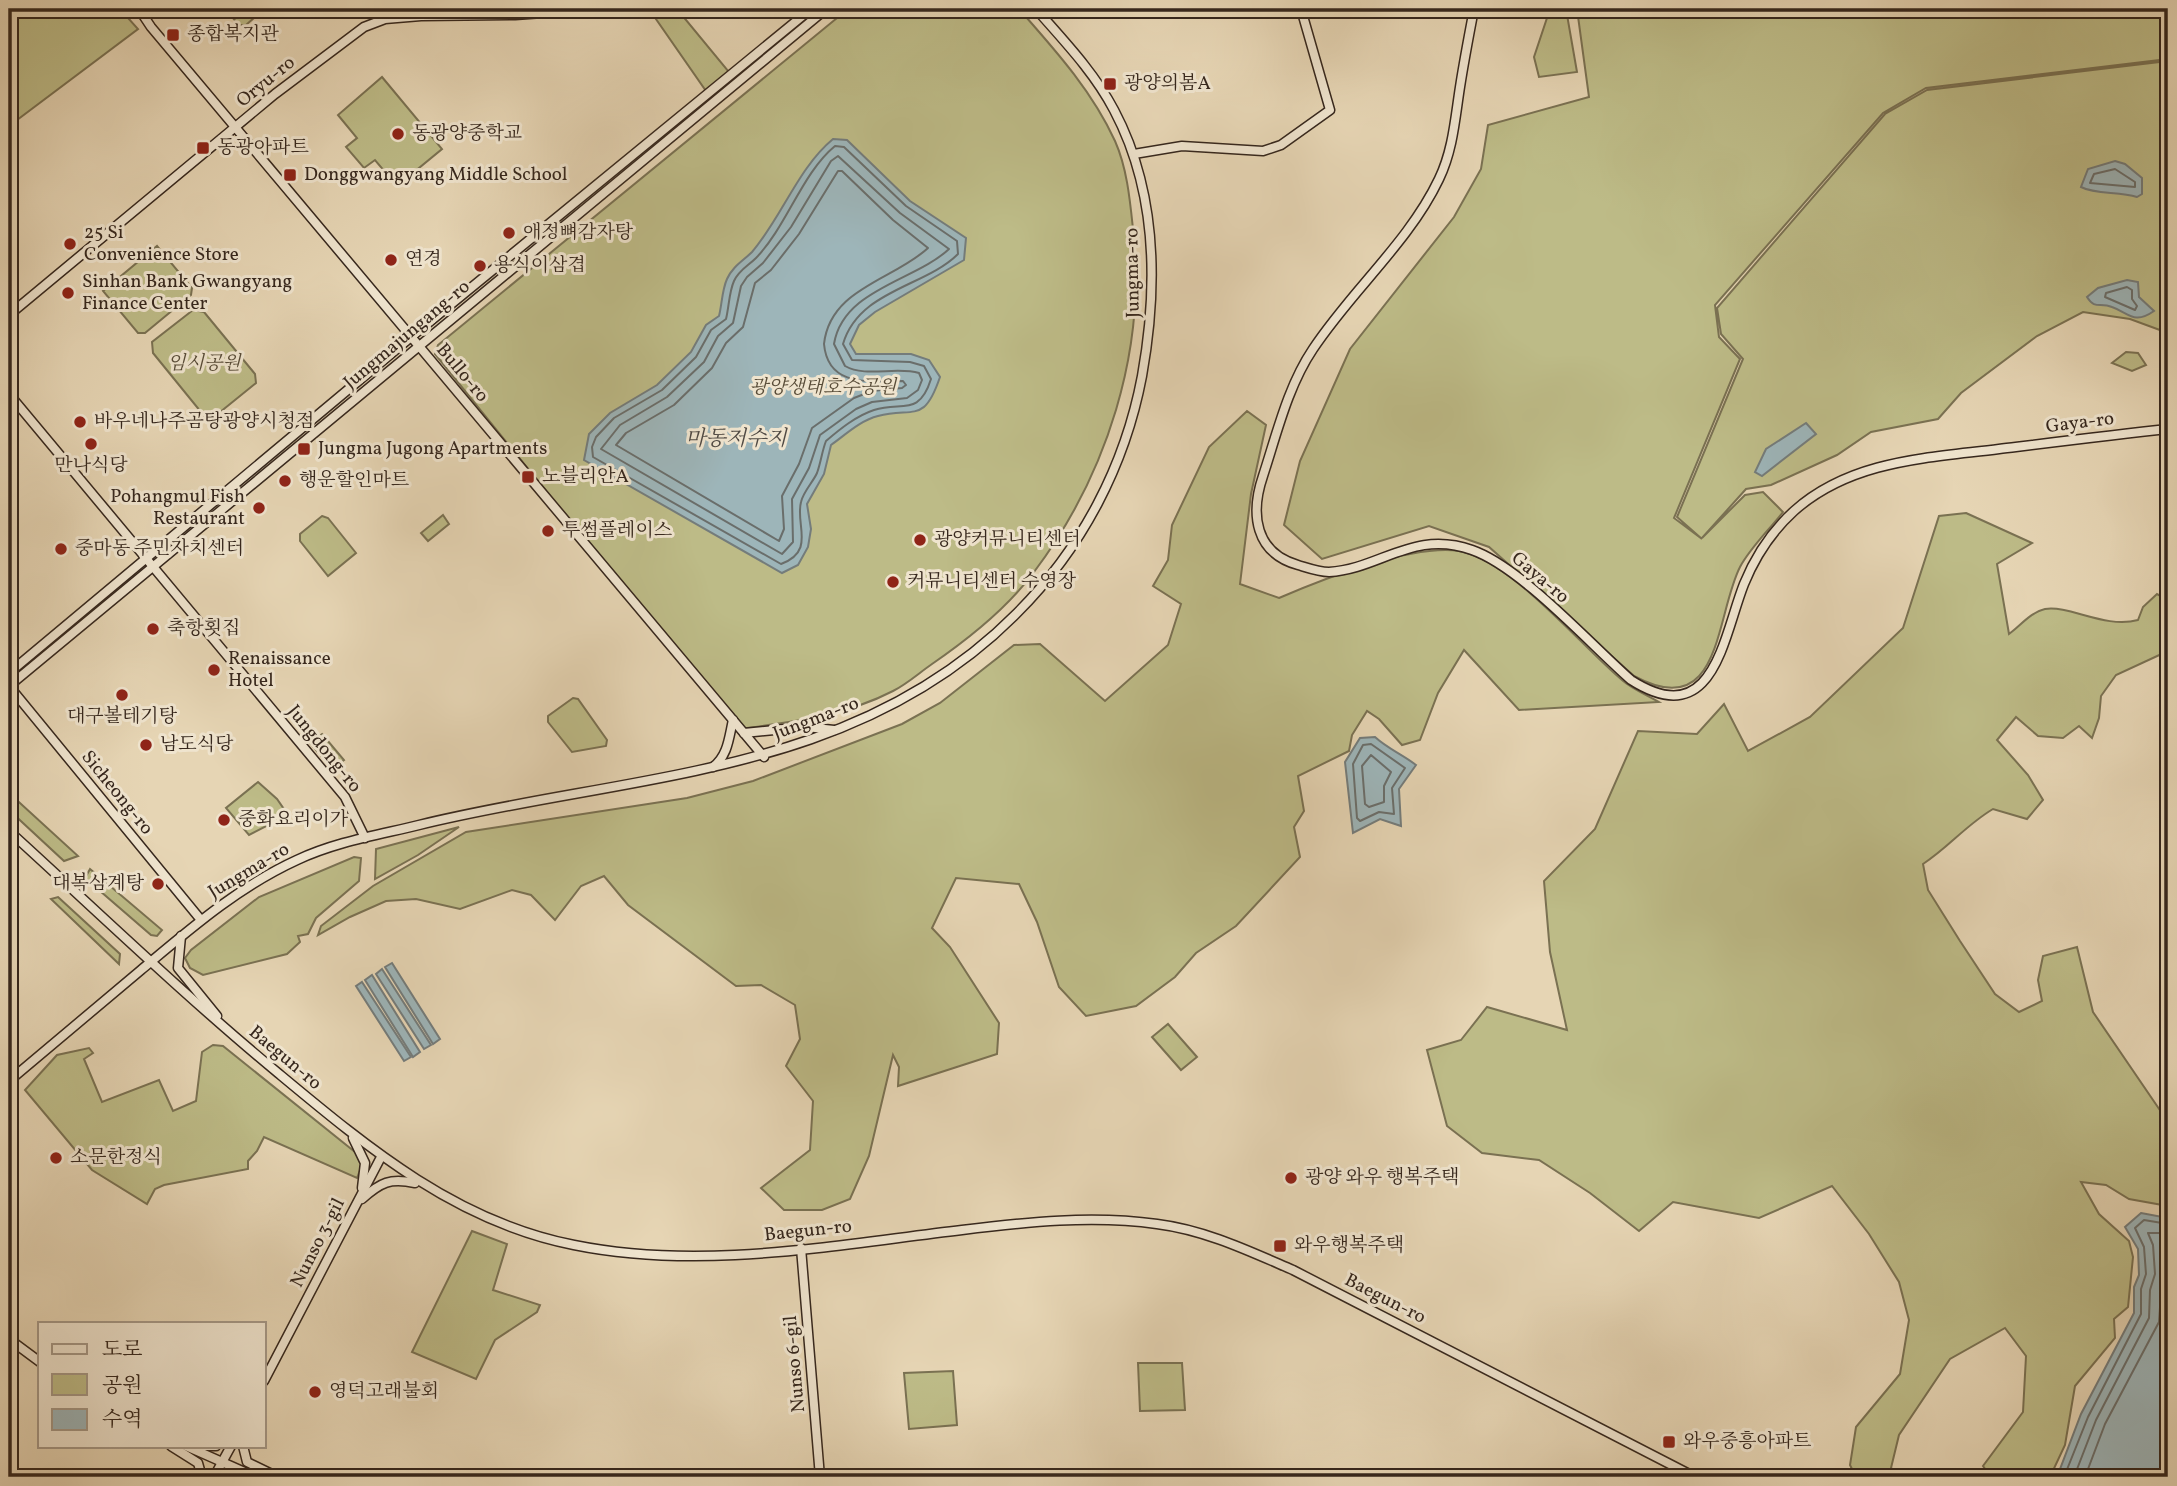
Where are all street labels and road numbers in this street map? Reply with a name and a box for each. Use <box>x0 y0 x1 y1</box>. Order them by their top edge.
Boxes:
street label: Oryu-ro <box>231 50 301 114</box>
street label: Jungma-ro <box>1119 228 1147 318</box>
street label: Jungmajungang-ro <box>338 274 476 396</box>
street label: Bullo-ro <box>430 338 494 408</box>
street label: Gaya-ro <box>2044 406 2116 440</box>
street label: Gaya-ro <box>1505 546 1575 610</box>
street label: Jungma-ro <box>769 691 863 747</box>
street label: Jungdong-ro <box>281 700 367 798</box>
street label: Sicheong-ro <box>75 745 159 841</box>
street label: Jungma-ro <box>204 837 294 905</box>
street label: Baegun-ro <box>243 1020 327 1096</box>
street label: Nunso 3-gil <box>284 1194 352 1292</box>
street label: Baegun-ro <box>763 1213 853 1249</box>
street label: Baegun-ro <box>1340 1267 1430 1331</box>
street label: Nunso 6-gil <box>778 1314 812 1414</box>

